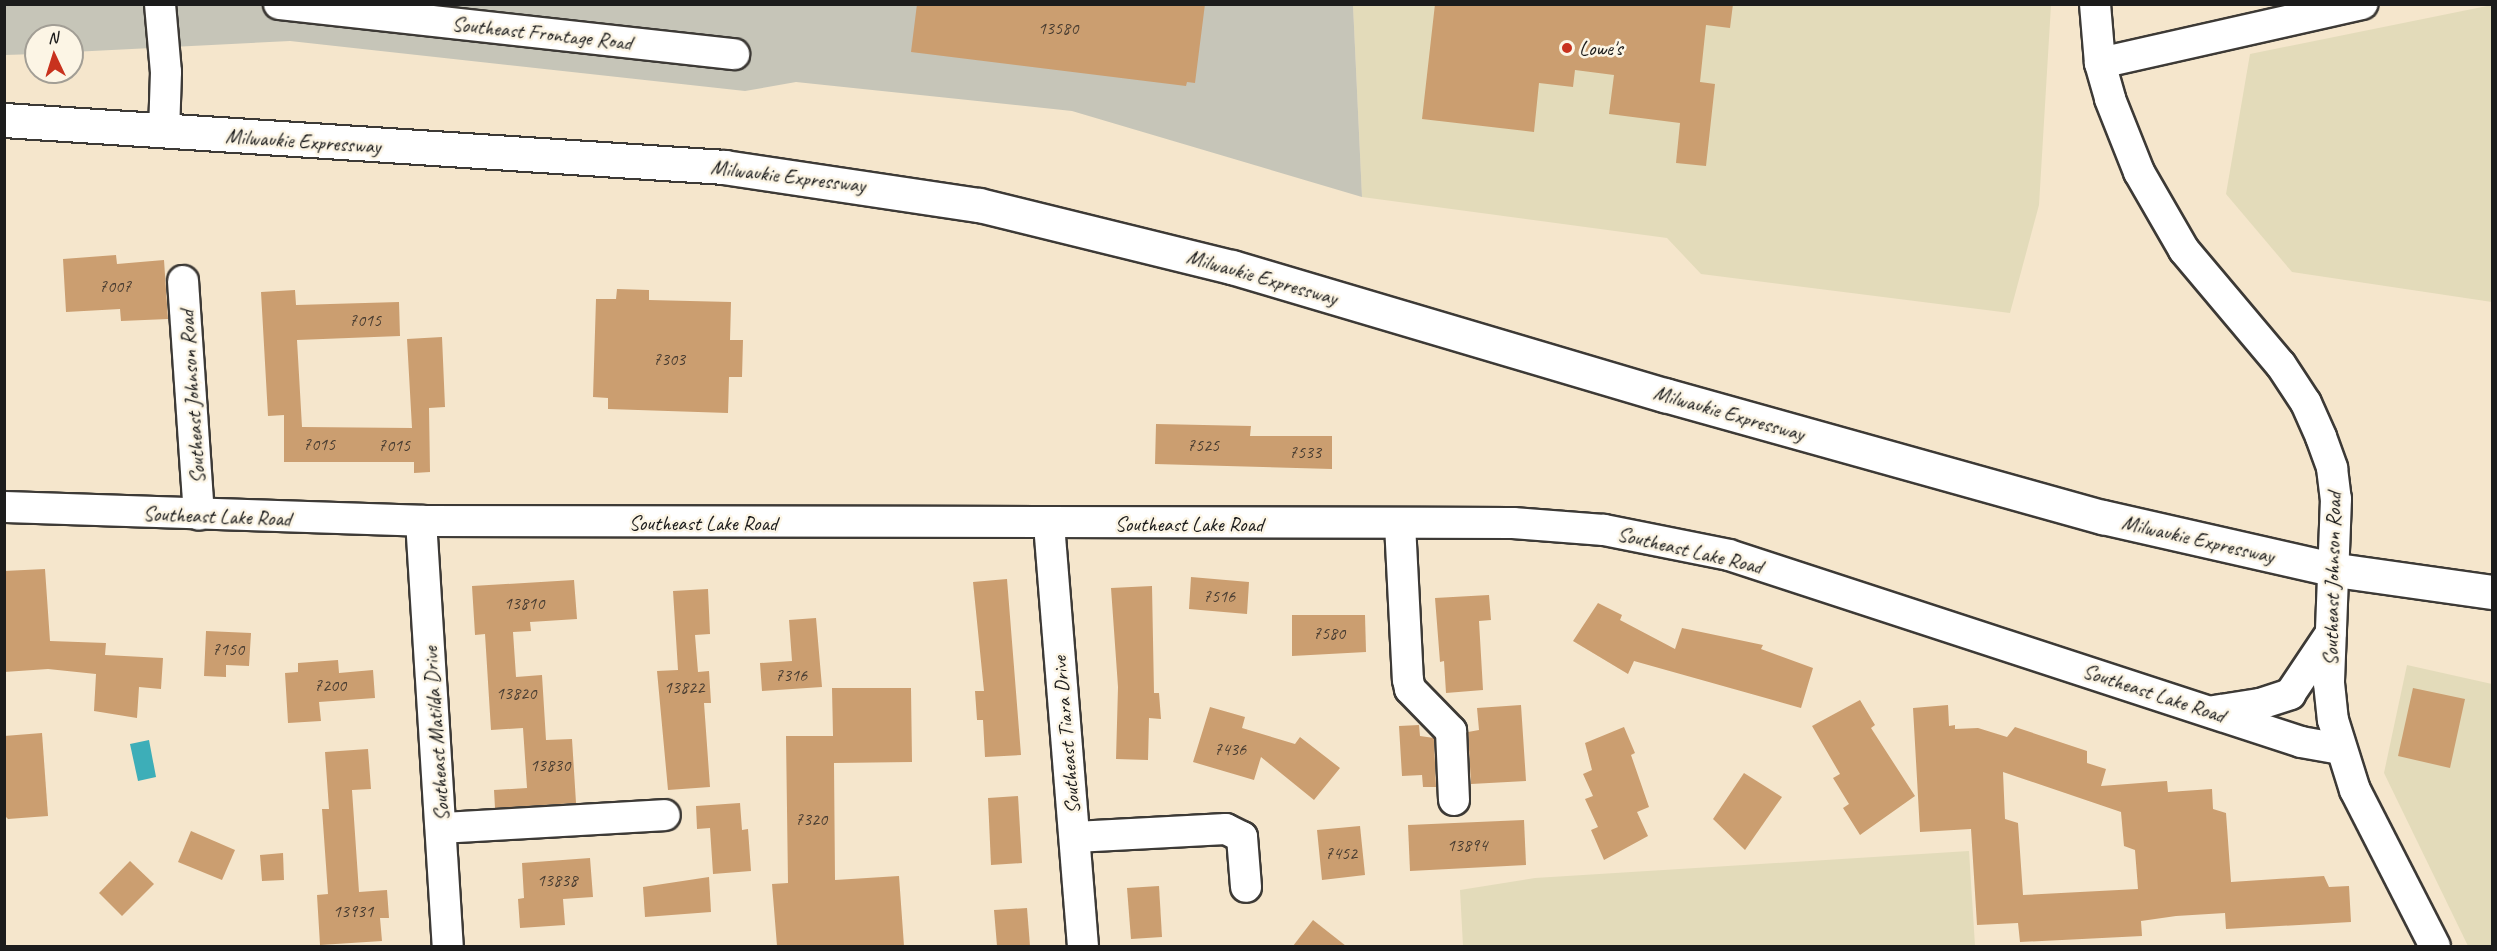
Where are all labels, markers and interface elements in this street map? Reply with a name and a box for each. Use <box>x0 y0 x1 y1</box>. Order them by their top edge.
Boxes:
street label: Southeast Frontage Road <box>451 11 633 55</box>
house number: 13580 <box>1038 17 1078 39</box>
north arrow <box>24 24 84 84</box>
text: N <box>47 28 59 48</box>
place label: Lowe's <box>1579 35 1622 61</box>
marker: Lowe's <box>1560 41 1574 55</box>
street label: Milwaukie Expressway <box>225 123 381 159</box>
street label: Milwaukie Expressway <box>710 154 866 198</box>
street label: Milwaukie Expressway <box>1184 244 1340 310</box>
house number: 7007 <box>99 275 131 297</box>
street label: Southeast Johnson Road <box>173 309 211 485</box>
house number: 7015 <box>349 309 381 331</box>
house number: 7303 <box>653 348 685 370</box>
street label: Milwaukie Expressway <box>1651 380 1807 446</box>
house number: 7015 <box>303 433 335 455</box>
house number: 7015 <box>378 434 410 456</box>
house number: 7525 <box>1187 434 1219 456</box>
house number: 7533 <box>1289 441 1321 463</box>
street label: Southeast Johnson Road <box>2318 492 2346 666</box>
street label: Southeast Lake Road <box>142 501 292 531</box>
street label: Milwaukie Expressway <box>2120 509 2276 569</box>
street label: Southeast Lake Road <box>628 510 778 536</box>
street label: Southeast Lake Road <box>1114 511 1264 537</box>
street label: Southeast Lake Road <box>1614 521 1766 579</box>
house number: 7516 <box>1203 585 1235 607</box>
house number: 13810 <box>504 592 544 614</box>
house number: 7580 <box>1313 622 1345 644</box>
house number: 7150 <box>212 638 244 660</box>
street label: Southeast Matilda Drive <box>417 646 455 822</box>
street label: Southeast Tiara Drive <box>1047 655 1085 815</box>
street label: Southeast Lake Road <box>2079 658 2229 728</box>
house number: 7316 <box>775 664 807 686</box>
house number: 7200 <box>314 674 346 696</box>
house number: 13822 <box>664 676 704 698</box>
house number: 13820 <box>496 682 536 704</box>
house number: 7436 <box>1214 738 1246 760</box>
house number: 13830 <box>530 754 570 776</box>
house number: 7320 <box>795 808 827 830</box>
house number: 13894 <box>1447 834 1487 856</box>
house number: 7452 <box>1325 842 1357 864</box>
house number: 13838 <box>537 869 577 891</box>
house number: 13931 <box>333 900 373 922</box>

